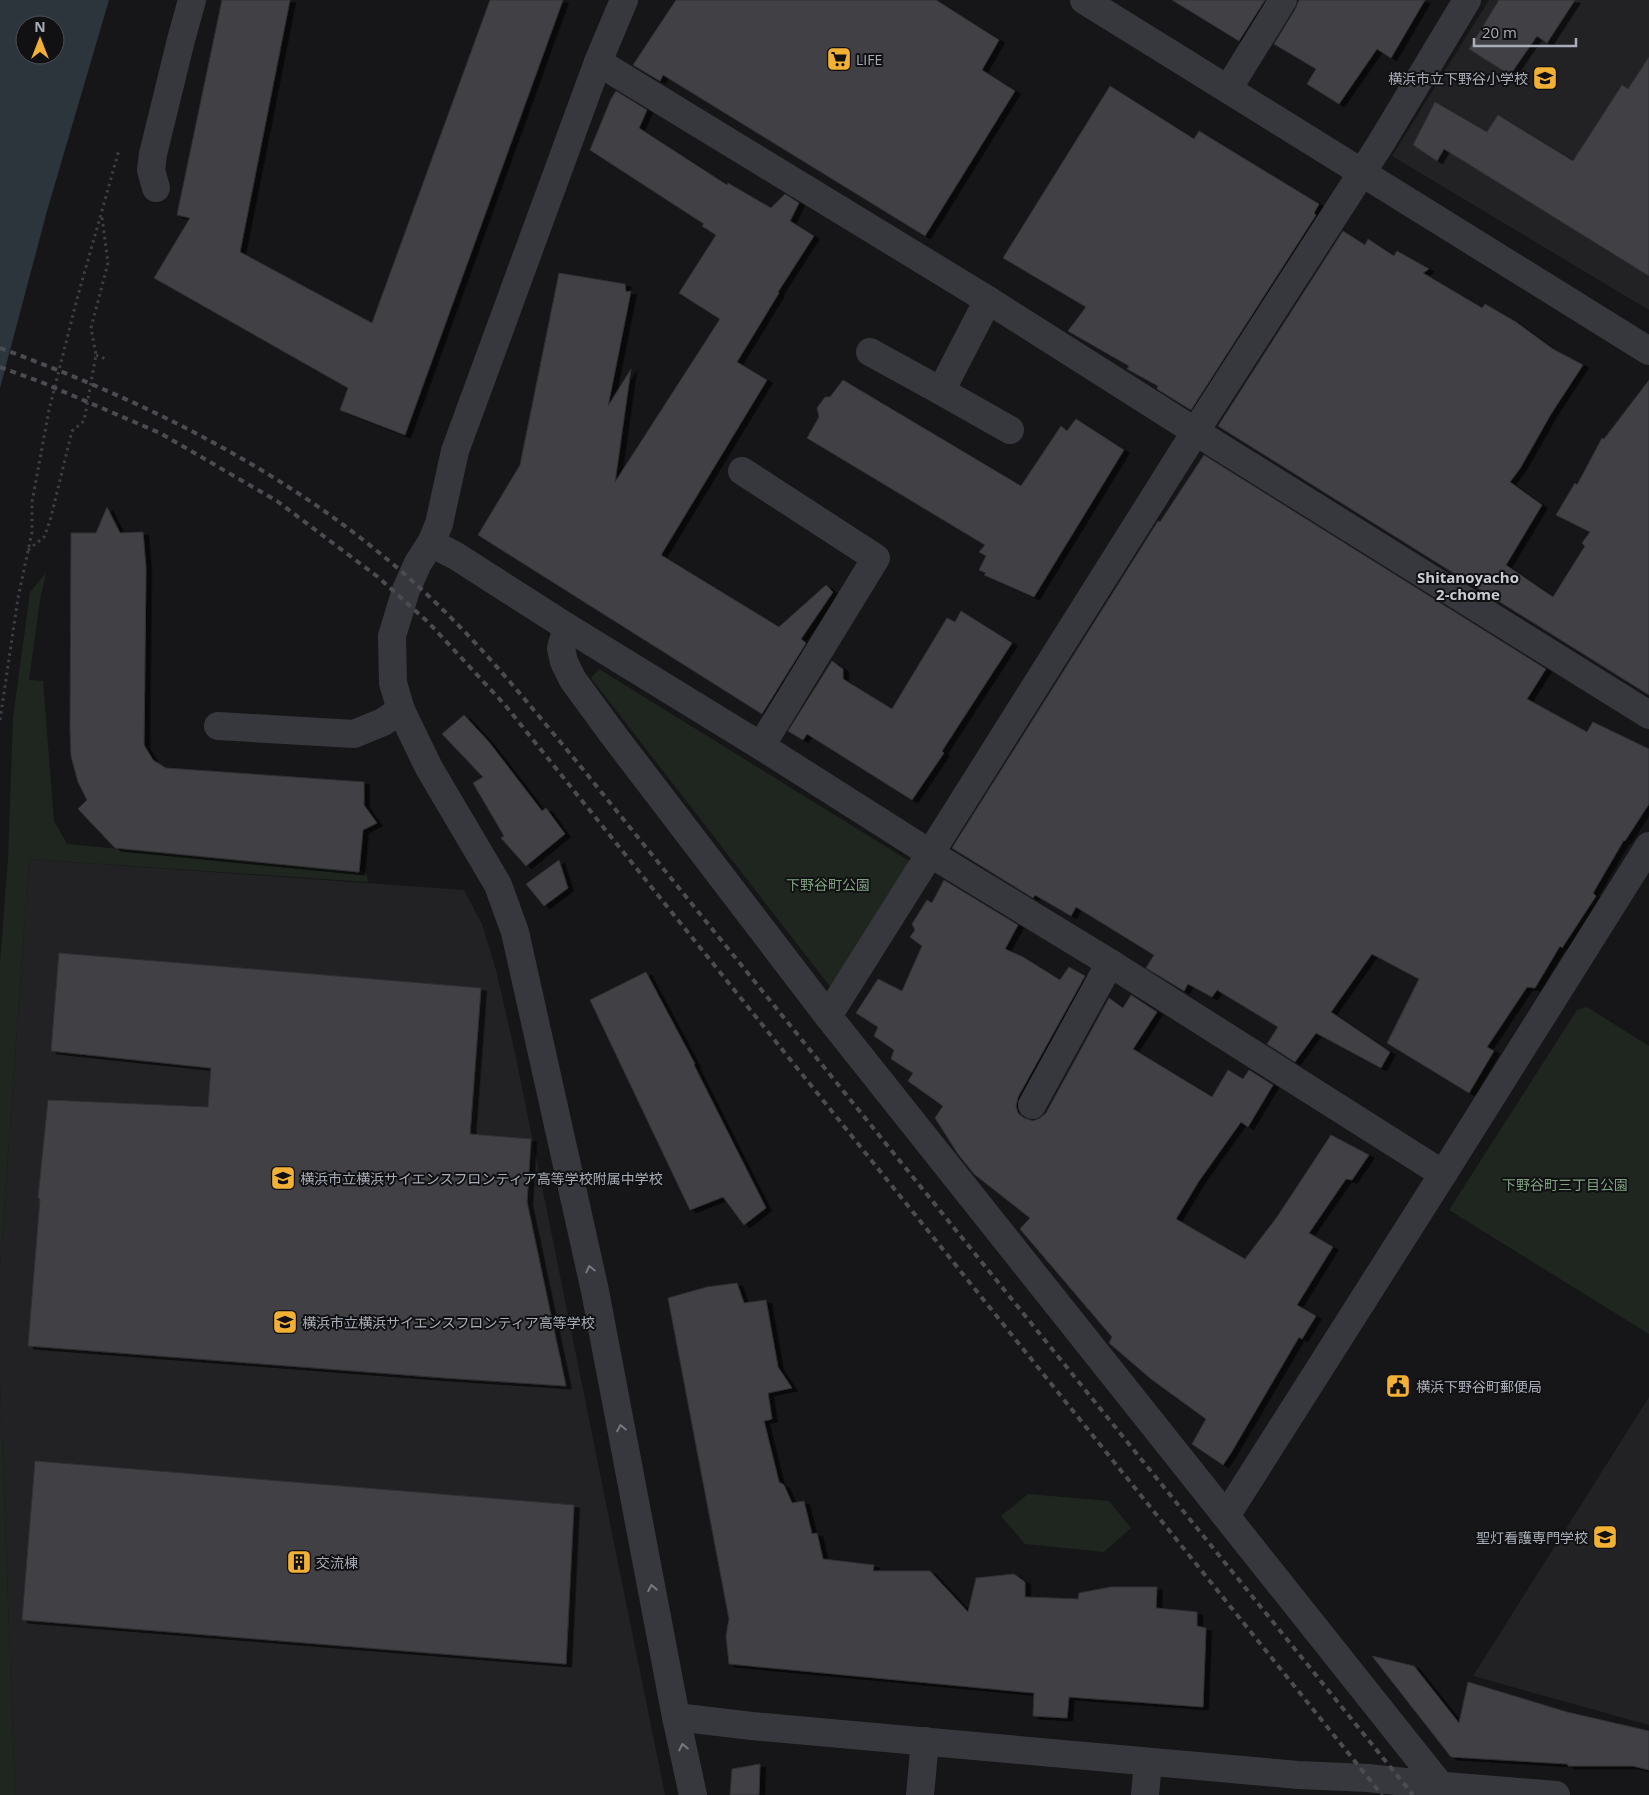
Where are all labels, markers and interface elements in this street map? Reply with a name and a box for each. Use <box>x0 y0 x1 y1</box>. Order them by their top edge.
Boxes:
north arrow <box>15 15 65 65</box>
scale bar <box>1474 15 1576 47</box>
text: N <box>34 17 46 36</box>
text: 20 m <box>1482 22 1517 42</box>
supermarket icon: LIFE <box>826 46 852 72</box>
place label: LIFE <box>856 50 882 69</box>
school or university icon: 横浜市立下野谷小学校 <box>1532 65 1558 91</box>
place label: 横浜市立下野谷小学校 <box>1388 69 1528 88</box>
district label: Shitanoyacho 2-chome <box>1417 567 1519 604</box>
park label: 下野谷町公園 <box>786 875 870 894</box>
school or university icon: 横浜市立横浜サイエンスフロンティア高等学校附属中学校 <box>270 1165 296 1191</box>
place label: 横浜市立横浜サイエンスフロンティア高等学校附属中学校 <box>300 1169 663 1188</box>
park label: 下野谷町三丁目公園 <box>1502 1175 1628 1194</box>
one-way arrow <box>585 1264 596 1273</box>
school or university icon: 横浜市立横浜サイエンスフロンティア高等学校 <box>272 1309 298 1335</box>
place label: 横浜市立横浜サイエンスフロンティア高等学校 <box>302 1313 595 1332</box>
public building icon: 横浜下野谷町郵便局 <box>1385 1373 1411 1399</box>
place label: 横浜下野谷町郵便局 <box>1416 1377 1542 1396</box>
one-way arrow <box>617 1424 627 1433</box>
school or university icon: 聖灯看護専門学校 <box>1592 1524 1618 1550</box>
place label: 聖灯看護専門学校 <box>1476 1528 1588 1547</box>
building icon: 交流棟 <box>286 1549 312 1575</box>
place label: 交流棟 <box>316 1553 358 1572</box>
one-way arrow <box>647 1583 657 1592</box>
one-way arrow <box>678 1743 689 1752</box>

